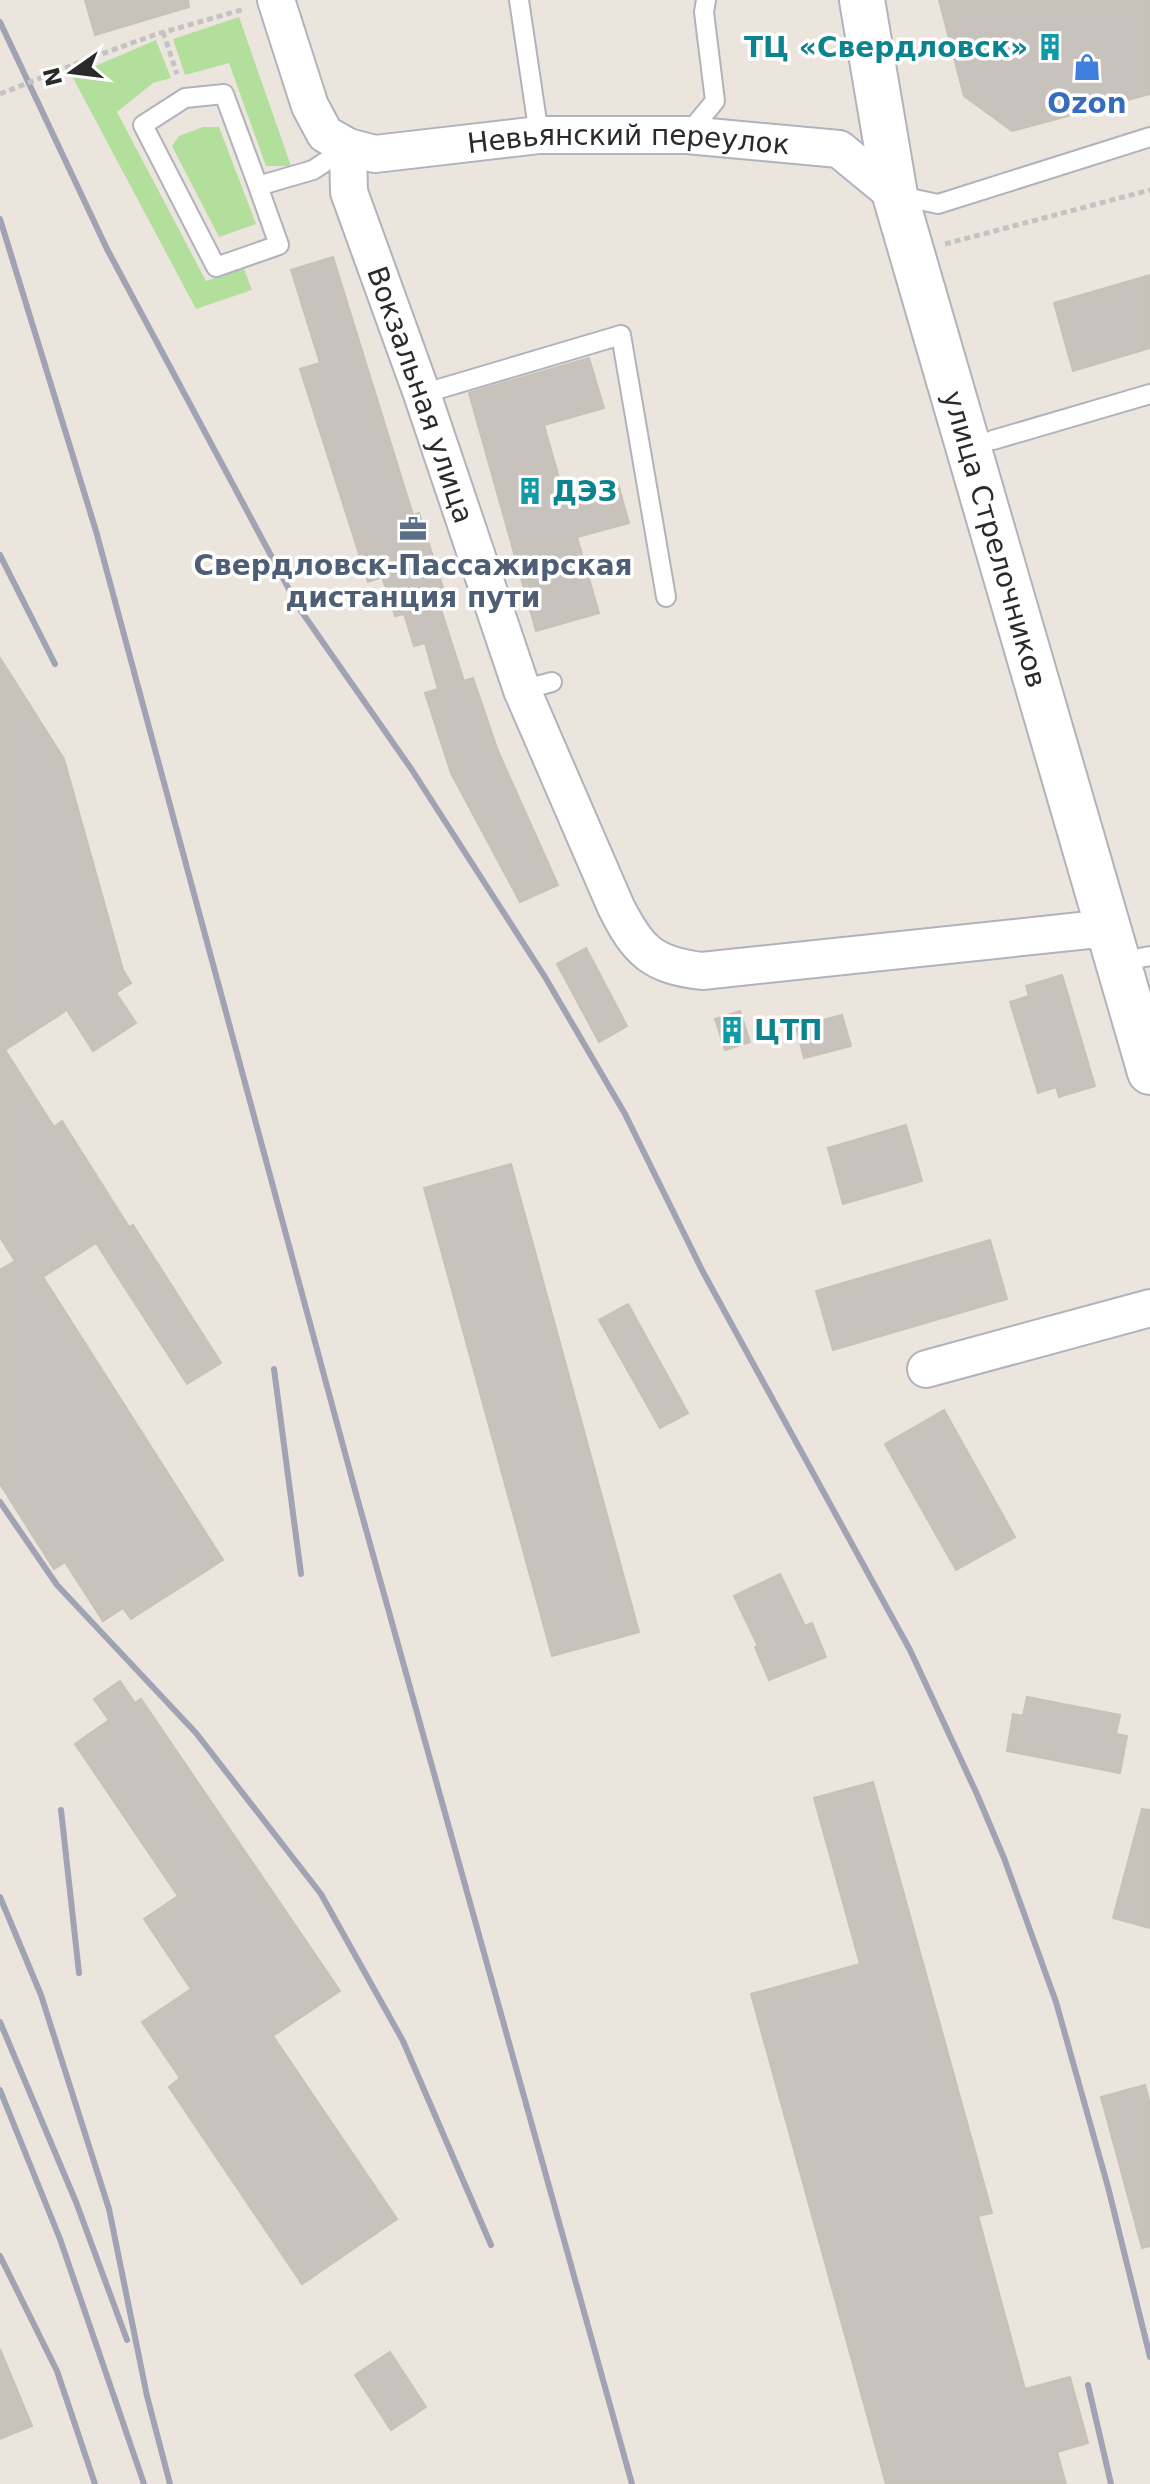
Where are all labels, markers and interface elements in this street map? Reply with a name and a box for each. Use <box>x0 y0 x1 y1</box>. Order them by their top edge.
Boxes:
place label: ТЦ «Свердловск» <box>744 31 1028 64</box>
north arrow <box>32 32 112 112</box>
building icon: ТЦ «Свердловск» <box>1035 32 1065 62</box>
shop icon: Ozon <box>1072 52 1102 82</box>
text: N <box>39 65 67 89</box>
place label: Ozon <box>1047 87 1127 120</box>
street label: Невьянский переулок <box>466 119 791 161</box>
street label: Вокзальная улица <box>360 262 480 527</box>
street label: улица Стрелочников <box>936 387 1053 691</box>
place label: ДЭЗ <box>552 475 617 508</box>
building icon: ДЭЗ <box>515 476 545 506</box>
office icon: Свердловск-Пассажирская дистанция пути <box>398 514 428 544</box>
place label: Свердловск-Пассажирская дистанция пути <box>193 549 633 614</box>
place label: ЦТП <box>754 1014 823 1047</box>
building icon: ЦТП <box>717 1015 747 1045</box>

